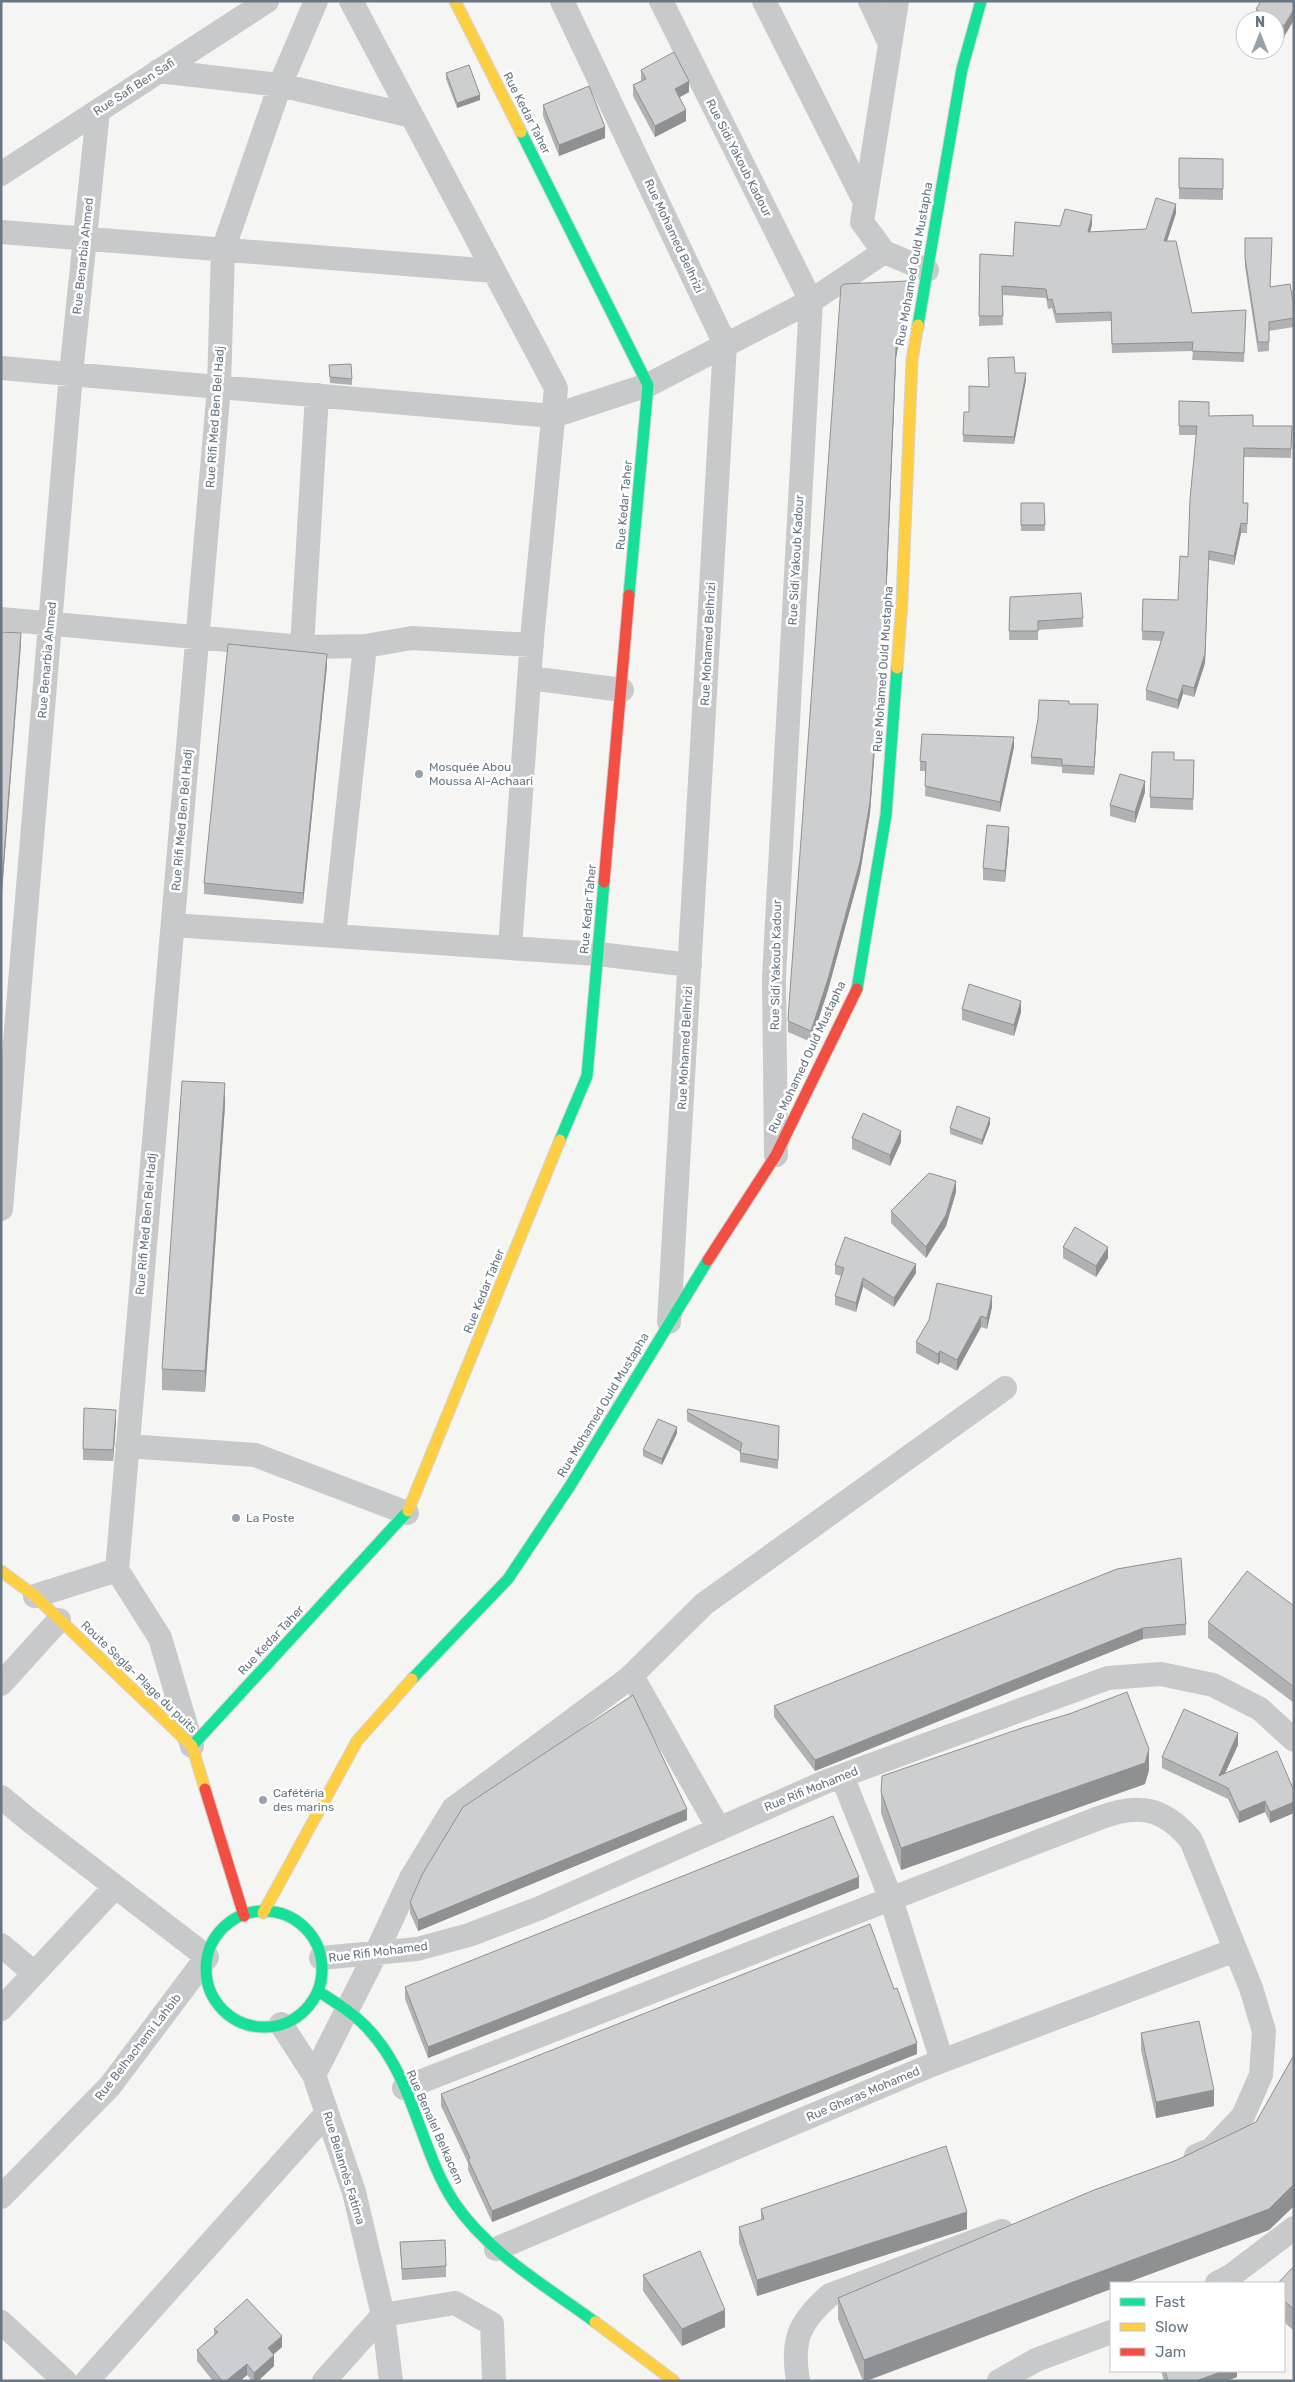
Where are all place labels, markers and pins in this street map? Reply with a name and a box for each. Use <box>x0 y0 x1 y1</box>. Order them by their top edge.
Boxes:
place label: Mosquée Abou Moussa Al-Achaari <box>429 760 533 788</box>
marker: Mosquée Abou Moussa Al-Achaari <box>413 768 425 780</box>
place label: La Poste <box>246 1511 295 1525</box>
marker: La Poste <box>230 1512 242 1524</box>
place label: Cafétéria des marins <box>273 1786 334 1814</box>
marker: Cafétéria des marins <box>257 1794 269 1806</box>

